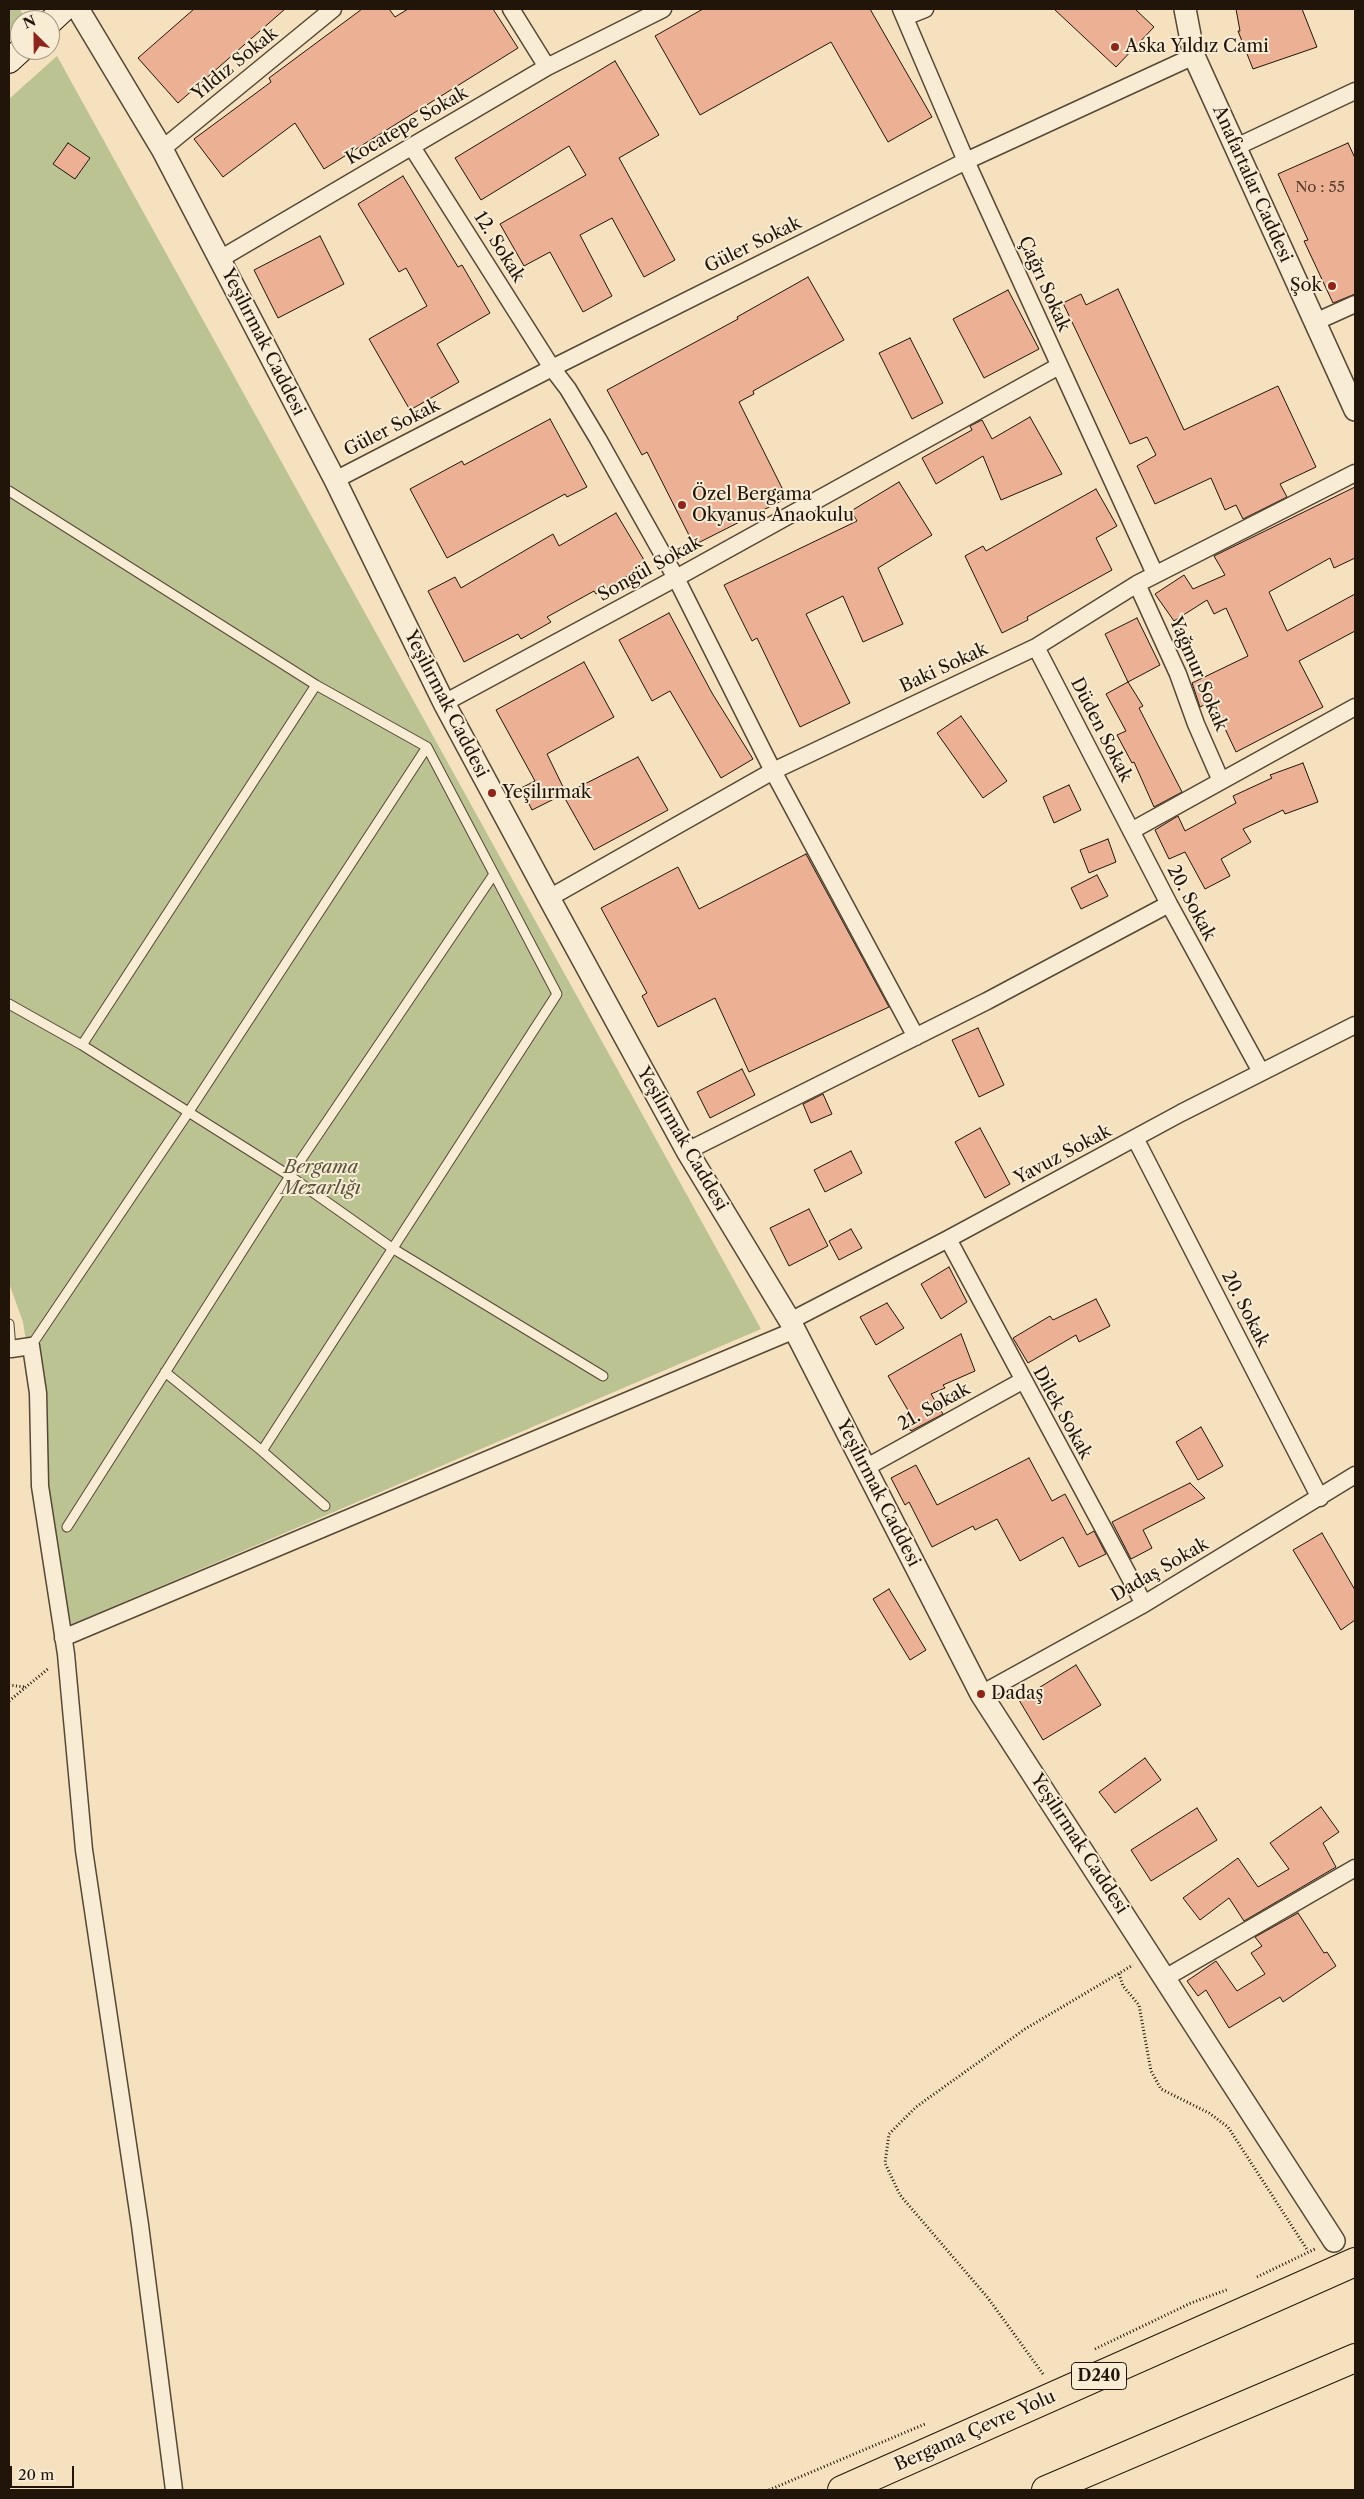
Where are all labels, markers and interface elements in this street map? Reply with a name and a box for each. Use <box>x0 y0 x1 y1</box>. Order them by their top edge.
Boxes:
north arrow <box>10 10 60 60</box>
text: N <box>20 11 39 33</box>
street label: Yıldız Sokak <box>188 23 282 105</box>
place label: Aska Yıldız Cami <box>1125 36 1269 58</box>
marker: Aska Yıldız Cami <box>1109 41 1121 53</box>
street label: Kocatepe Sokak <box>342 82 472 170</box>
street label: Anafartalar Caddesi <box>1208 102 1296 266</box>
house number: No : 55 <box>1295 179 1345 197</box>
street label: 12. Sokak <box>469 208 529 286</box>
street label: Güler Sokak <box>701 212 805 278</box>
street label: Çağrı Sokak <box>1013 233 1075 335</box>
street label: Yeşilırmak Caddesi <box>216 265 310 419</box>
place label: Şok <box>1290 275 1322 297</box>
marker: Şok <box>1326 280 1338 292</box>
street label: Güler Sokak <box>340 395 444 461</box>
place label: Özel Bergama Okyanus Anaokulu <box>692 484 854 526</box>
marker: Özel Bergama Okyanus Anaokulu <box>676 499 688 511</box>
street label: Songül Sokak <box>594 532 706 606</box>
street label: Yağmur Sokak <box>1164 614 1232 734</box>
street label: Yeşilırmak Caddesi <box>399 627 493 781</box>
street label: Baki Sokak <box>897 638 991 698</box>
street label: Düden Sokak <box>1065 674 1137 786</box>
place label: Yeşilırmak <box>502 782 591 804</box>
marker: Yeşilırmak <box>486 787 498 799</box>
street label: 20. Sokak <box>1162 861 1220 945</box>
street label: Yeşilırmak Caddesi <box>632 1063 732 1215</box>
street label: Yavuz Sokak <box>1011 1120 1115 1190</box>
park label: Bergama Mezarlığı <box>281 1157 361 1200</box>
street label: 20. Sokak <box>1217 1267 1273 1351</box>
street label: Dilek Sokak <box>1028 1363 1096 1463</box>
street label: 21. Sokak <box>894 1378 974 1436</box>
street label: Yeşilırmak Caddesi <box>831 1416 925 1570</box>
street label: Dadaş Sokak <box>1107 1533 1213 1607</box>
place label: Dadaş <box>991 1683 1043 1705</box>
marker: Dadaş <box>975 1688 987 1700</box>
street label: Yeşilırmak Caddesi <box>1026 1770 1132 1918</box>
road number: D240 <box>1072 2362 1126 2390</box>
street label: Bergama Çevre Yolu <box>891 2386 1059 2476</box>
scale bar <box>12 2456 76 2488</box>
text: 20 m <box>18 2465 54 2484</box>

